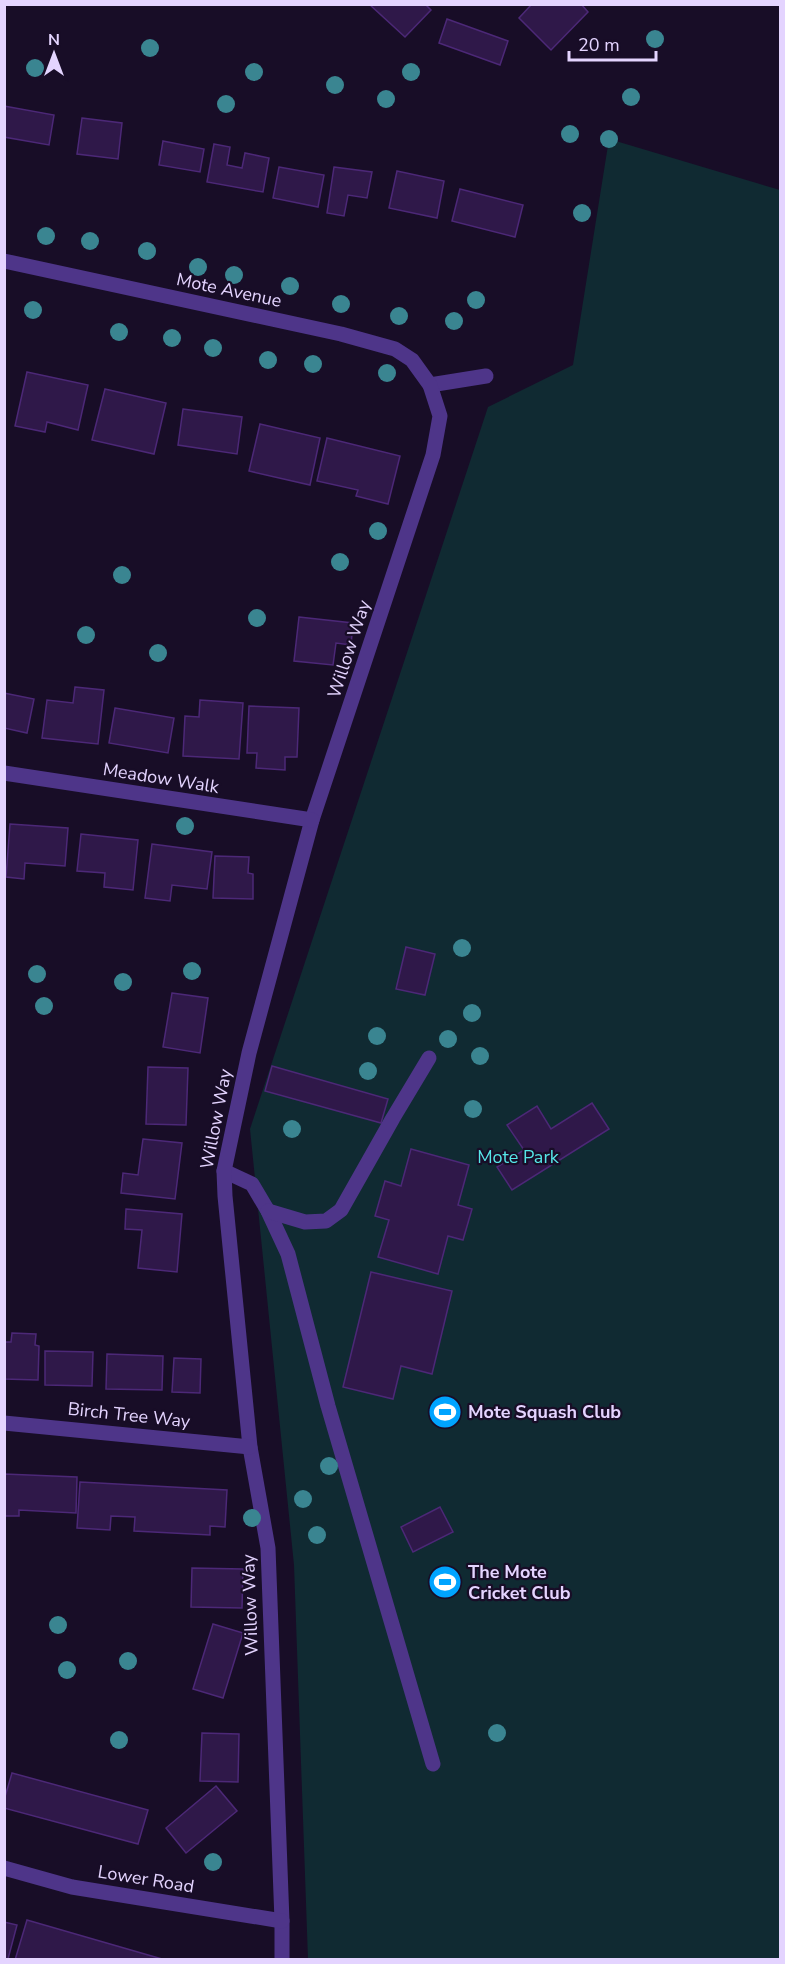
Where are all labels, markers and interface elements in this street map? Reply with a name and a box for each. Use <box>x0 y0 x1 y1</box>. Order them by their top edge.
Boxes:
north arrow <box>24 24 84 84</box>
scale bar <box>569 24 656 62</box>
text: N <box>48 29 60 51</box>
text: 20 m <box>578 33 620 57</box>
street label: Mote Avenue <box>174 267 284 313</box>
street label: Willow Way <box>322 596 376 701</box>
street label: Meadow Walk <box>101 757 222 799</box>
street label: Willow Way <box>195 1066 238 1171</box>
park label: Mote Park <box>477 1145 560 1169</box>
sports icon: Mote Squash Club <box>427 1394 463 1430</box>
street label: Birch Tree Way <box>67 1397 192 1433</box>
place label: Mote Squash Club <box>468 1400 621 1424</box>
street label: Willow Way <box>236 1553 264 1656</box>
place label: The Mote Cricket Club <box>468 1560 571 1605</box>
sports icon: The Mote Cricket Club <box>427 1564 463 1600</box>
street label: Lower Road <box>96 1860 196 1898</box>

